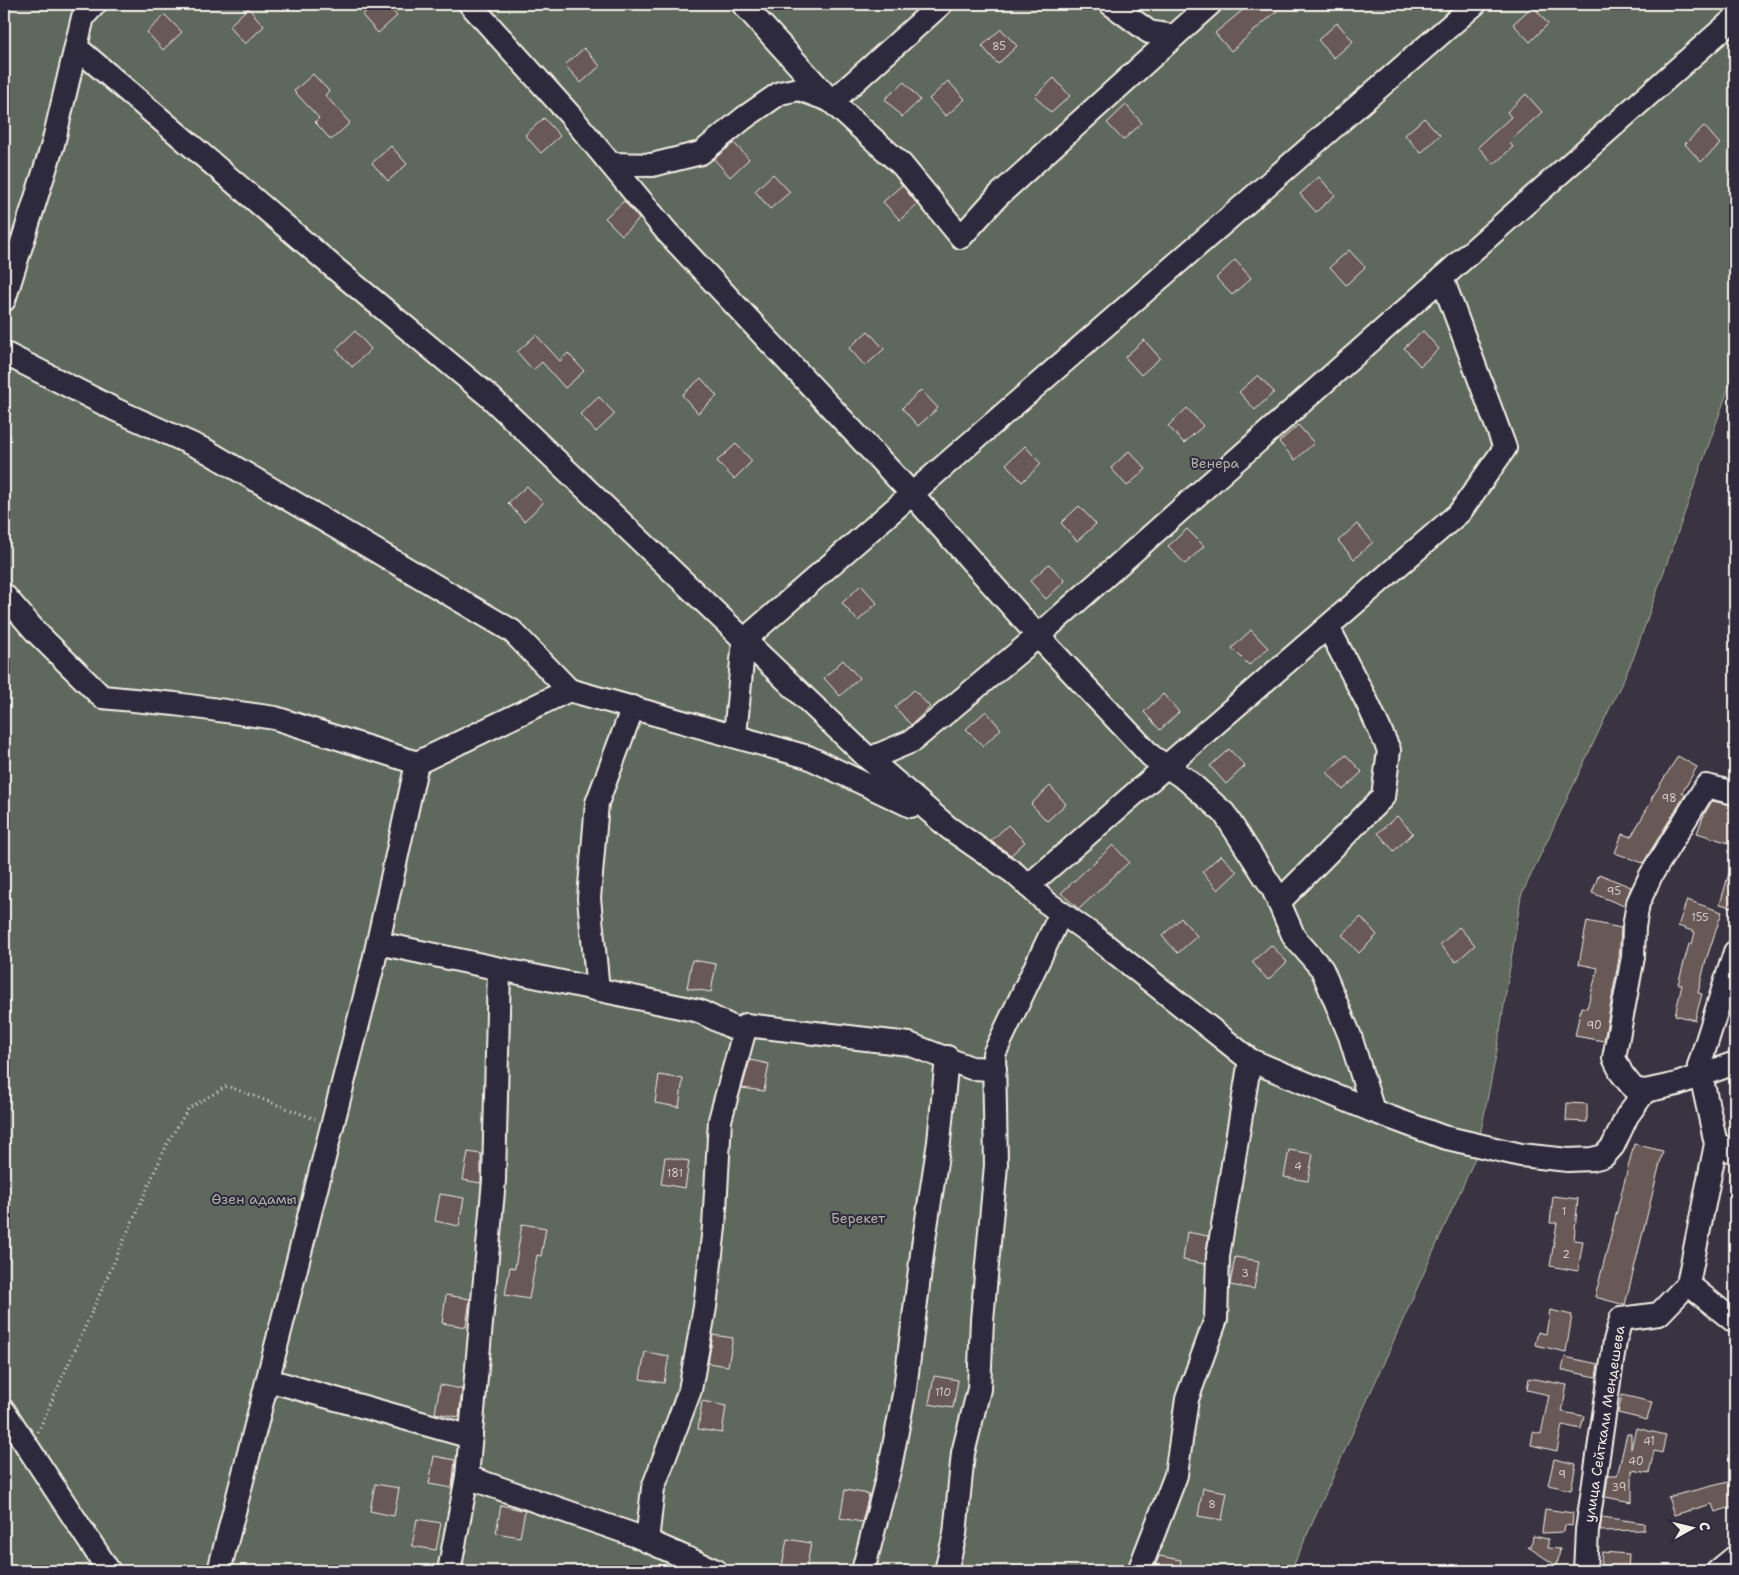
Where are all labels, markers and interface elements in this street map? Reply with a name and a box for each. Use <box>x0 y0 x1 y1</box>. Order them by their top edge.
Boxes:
house number: 85 <box>992 39 1006 54</box>
park label: Венера <box>1191 454 1240 472</box>
house number: 98 <box>1661 791 1677 806</box>
house number: 95 <box>1607 884 1621 899</box>
house number: 155 <box>1691 910 1709 925</box>
house number: 90 <box>1586 1018 1602 1033</box>
house number: 4 <box>1294 1159 1302 1174</box>
house number: 181 <box>667 1166 683 1181</box>
park label: Өзен адамы <box>211 1190 297 1208</box>
house number: 1 <box>1562 1204 1566 1219</box>
park label: Берекет <box>831 1209 886 1227</box>
house number: 2 <box>1562 1247 1570 1262</box>
house number: 3 <box>1241 1266 1249 1281</box>
street label: улица Сейткали Мендешева <box>1580 1324 1628 1524</box>
house number: 110 <box>935 1385 951 1400</box>
house number: 41 <box>1643 1434 1655 1449</box>
house number: 40 <box>1628 1454 1644 1469</box>
house number: 9 <box>1558 1467 1566 1482</box>
house number: 39 <box>1612 1480 1626 1495</box>
house number: 8 <box>1208 1497 1216 1512</box>
north arrow <box>1666 1502 1716 1552</box>
text: С <box>1695 1521 1714 1532</box>

